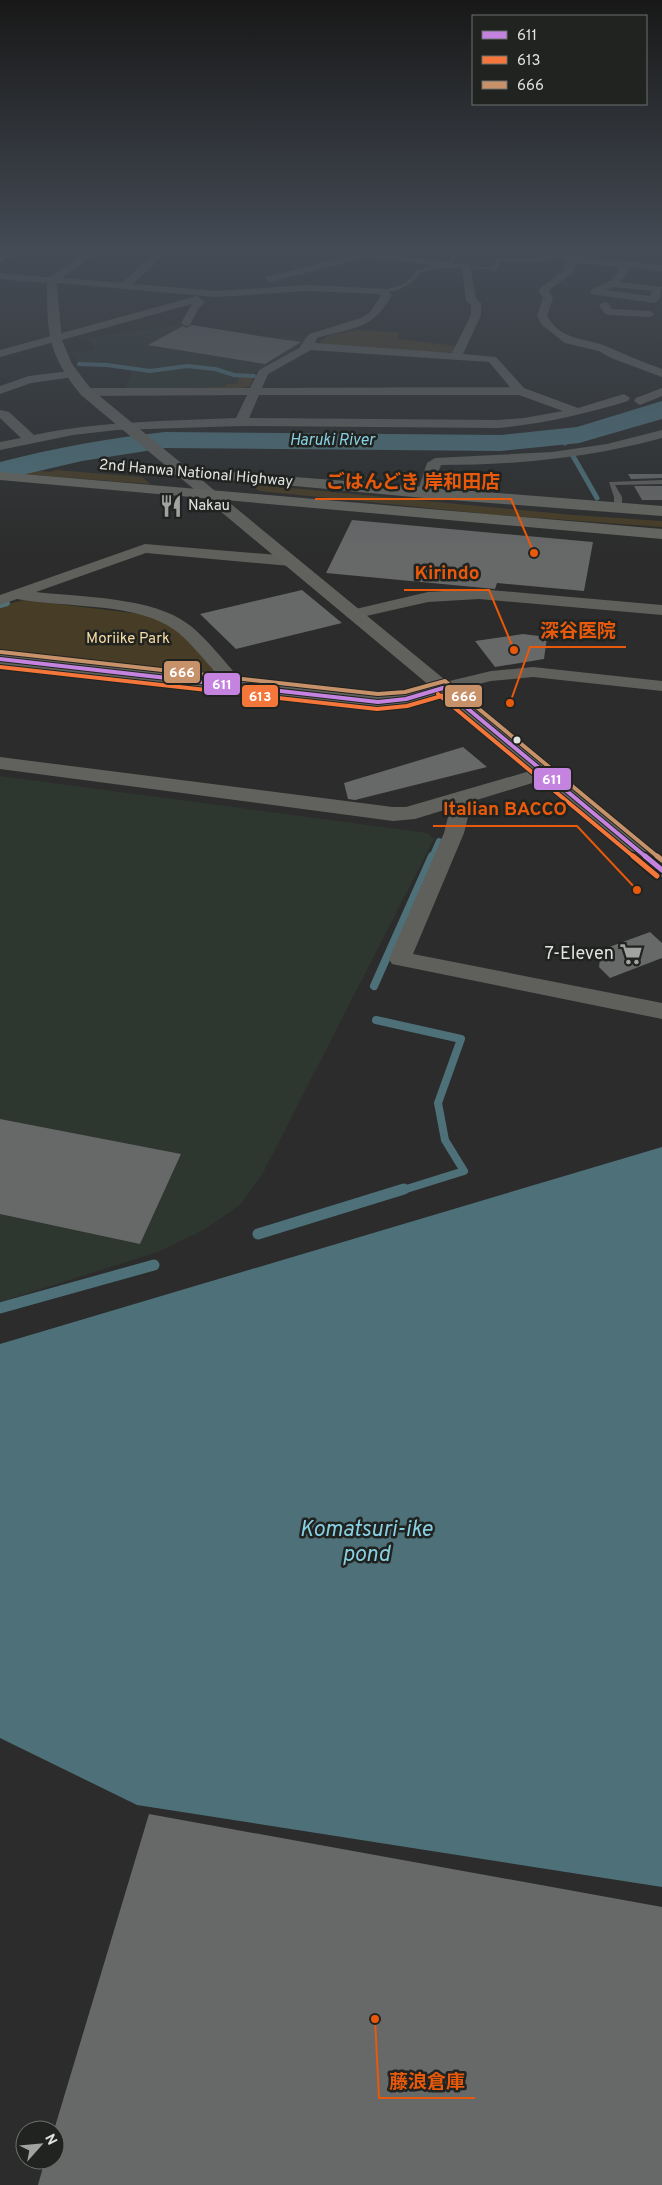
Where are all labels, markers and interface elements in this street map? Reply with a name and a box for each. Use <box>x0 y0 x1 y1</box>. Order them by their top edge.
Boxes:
legend <box>472 15 647 105</box>
text: 611 <box>517 27 537 46</box>
text: 613 <box>517 52 541 71</box>
text: 666 <box>517 77 544 96</box>
water label: Haruki River <box>289 431 376 451</box>
street label: 2nd Hanwa National Highway <box>98 456 294 492</box>
callout: ごはんどき 岸和田店 <box>315 465 511 499</box>
text: ごはんどき 岸和田店 <box>326 471 500 495</box>
restaurant icon: Nakau <box>158 493 184 519</box>
place label: Nakau <box>188 497 230 516</box>
callout: Kirindo <box>404 556 489 590</box>
text: Kirindo <box>414 562 480 586</box>
callout: 深谷医院 <box>530 613 626 647</box>
text: 深谷医院 <box>540 620 616 644</box>
park label: Moriike Park <box>86 630 170 649</box>
line badge: 666 <box>163 660 201 684</box>
text: 666 <box>169 665 195 682</box>
line badge: 611 <box>203 672 241 696</box>
text: 611 <box>212 677 232 694</box>
line badge: 613 <box>241 684 279 708</box>
line badge: 666 <box>444 684 483 708</box>
text: 613 <box>249 689 271 706</box>
text: 666 <box>451 689 477 706</box>
unlabelled marker <box>512 735 522 745</box>
line badge: 611 <box>533 767 572 791</box>
text: 611 <box>542 772 562 789</box>
callout: Italian BACCO <box>433 792 577 826</box>
text: Italian BACCO <box>443 798 567 822</box>
supermarket icon: 7-Eleven <box>618 941 644 967</box>
place label: 7-Eleven <box>545 943 614 966</box>
water label: Komatsuri-ike pond <box>300 1517 433 1569</box>
callout: 藤浪倉庫 <box>379 2064 475 2098</box>
text: 藤浪倉庫 <box>389 2071 465 2095</box>
north arrow <box>15 2120 65 2170</box>
text: N <box>40 2131 60 2148</box>

